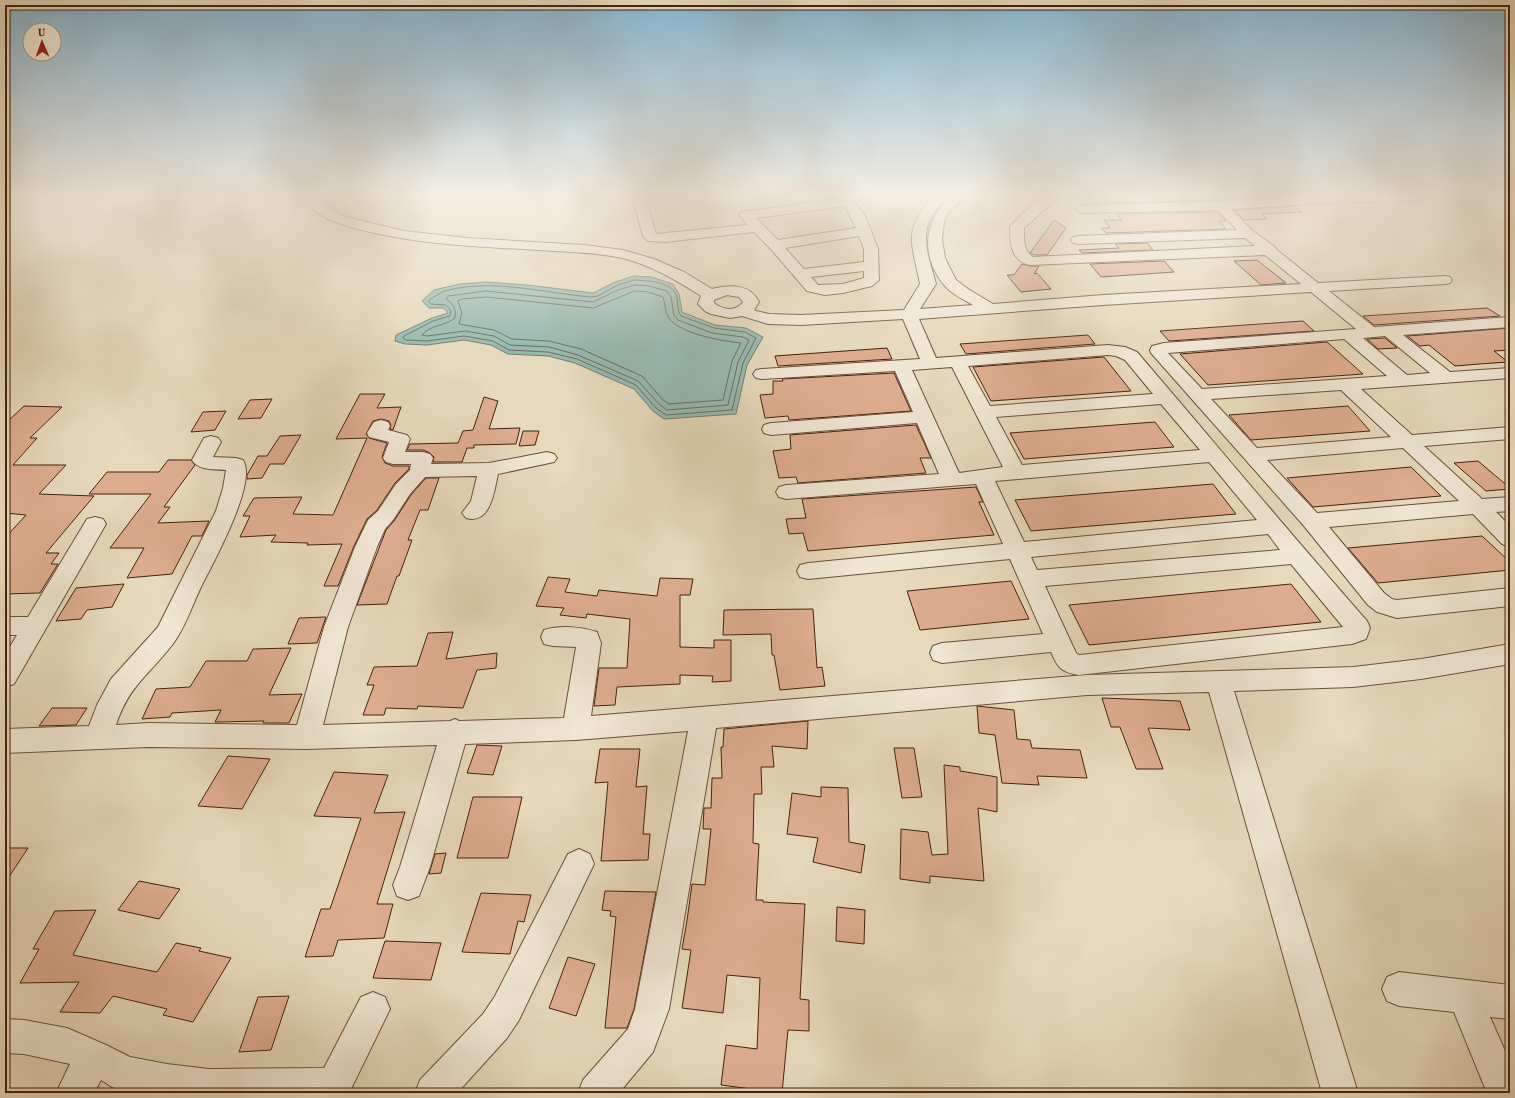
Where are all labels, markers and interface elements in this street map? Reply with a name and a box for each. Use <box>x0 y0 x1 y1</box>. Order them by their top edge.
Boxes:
north arrow <box>22 22 62 62</box>
text: U <box>38 26 46 41</box>

